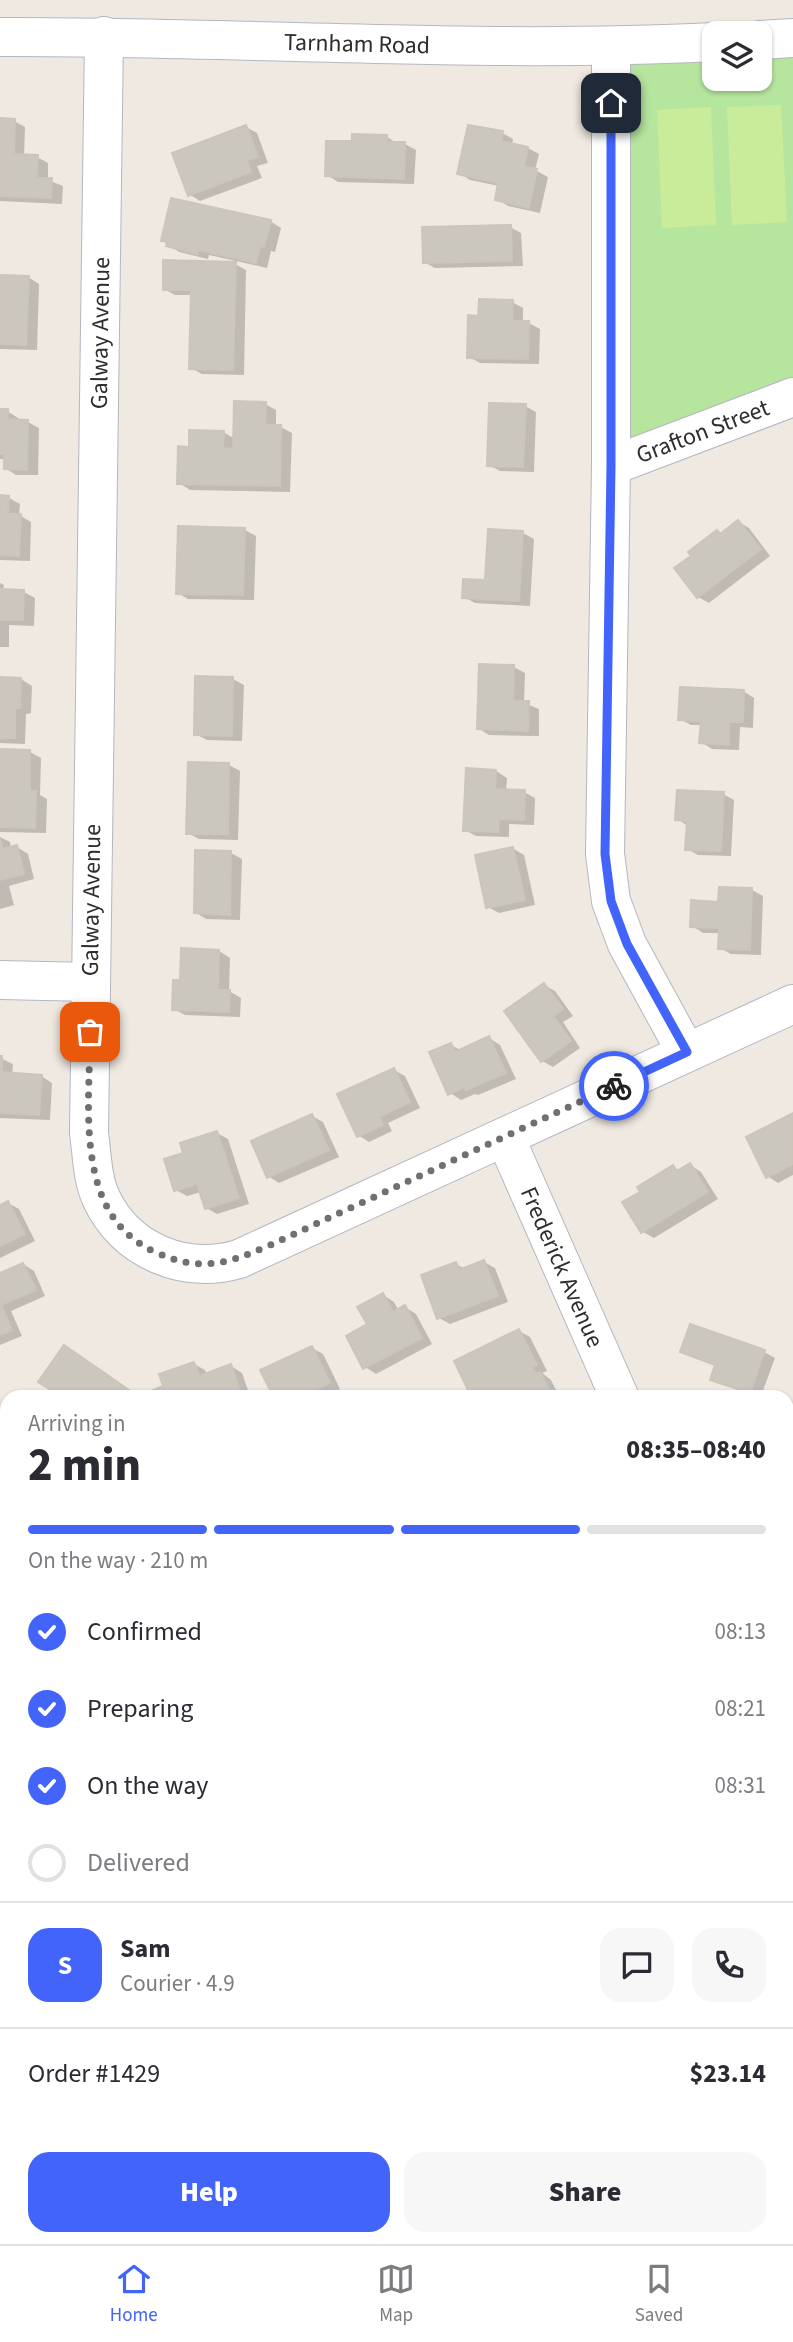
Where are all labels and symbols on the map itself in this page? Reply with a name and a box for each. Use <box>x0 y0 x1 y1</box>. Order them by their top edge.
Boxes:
street label: Tarnham Road <box>283 25 430 63</box>
pin <box>581 73 641 133</box>
street label: Galway Avenue <box>82 257 119 409</box>
street label: Grafton Street <box>631 391 774 473</box>
street label: Galway Avenue <box>73 824 110 976</box>
pin <box>60 1002 120 1062</box>
courier <box>579 1051 649 1121</box>
street label: Frederick Avenue <box>511 1181 613 1353</box>

